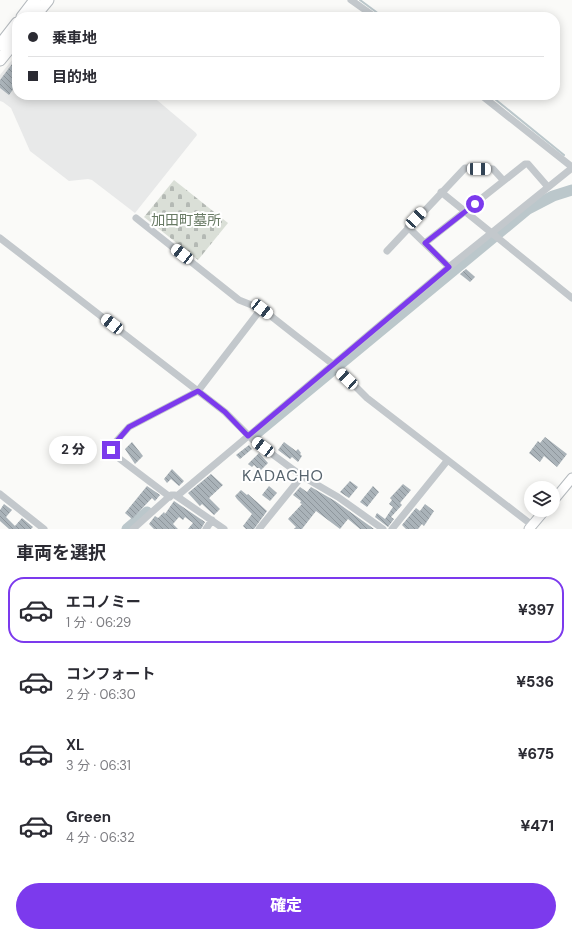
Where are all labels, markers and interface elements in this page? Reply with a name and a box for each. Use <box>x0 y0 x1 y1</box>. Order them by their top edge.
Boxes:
text: 乗車地 <box>52 28 97 48</box>
text: 目的地 <box>52 67 97 87</box>
car <box>467 163 491 175</box>
route start <box>466 195 484 213</box>
car <box>403 205 429 231</box>
park label: 加田町墓所 <box>151 211 221 229</box>
car <box>169 242 195 266</box>
car <box>249 297 275 321</box>
car <box>99 312 125 336</box>
car <box>334 366 360 392</box>
car <box>250 435 276 459</box>
callout: 2 分 <box>49 436 97 464</box>
text: 2 分 <box>61 441 85 458</box>
route end <box>102 441 120 459</box>
district label: KADACHO <box>242 465 324 486</box>
map controls <box>524 481 560 517</box>
button: layers <box>524 481 560 517</box>
text: 車両を選択 <box>16 541 106 565</box>
icon: car <box>18 592 54 628</box>
text: エコノミー <box>66 592 141 612</box>
text: ¥397 <box>518 600 554 620</box>
text: 1 分 · 06:29 <box>66 614 131 631</box>
icon: car <box>18 664 54 700</box>
text: コンフォート <box>66 664 156 684</box>
text: ¥536 <box>516 672 554 692</box>
text: 2 分 · 06:30 <box>66 686 136 703</box>
text: XL <box>66 735 84 755</box>
icon: car <box>18 736 54 772</box>
text: ¥675 <box>518 744 554 764</box>
text: 3 分 · 06:31 <box>66 757 131 774</box>
text: Green <box>66 807 111 827</box>
icon: car <box>18 808 54 844</box>
text: ¥471 <box>520 816 554 836</box>
text: 4 分 · 06:32 <box>66 829 135 846</box>
button: 確定 <box>16 883 556 929</box>

